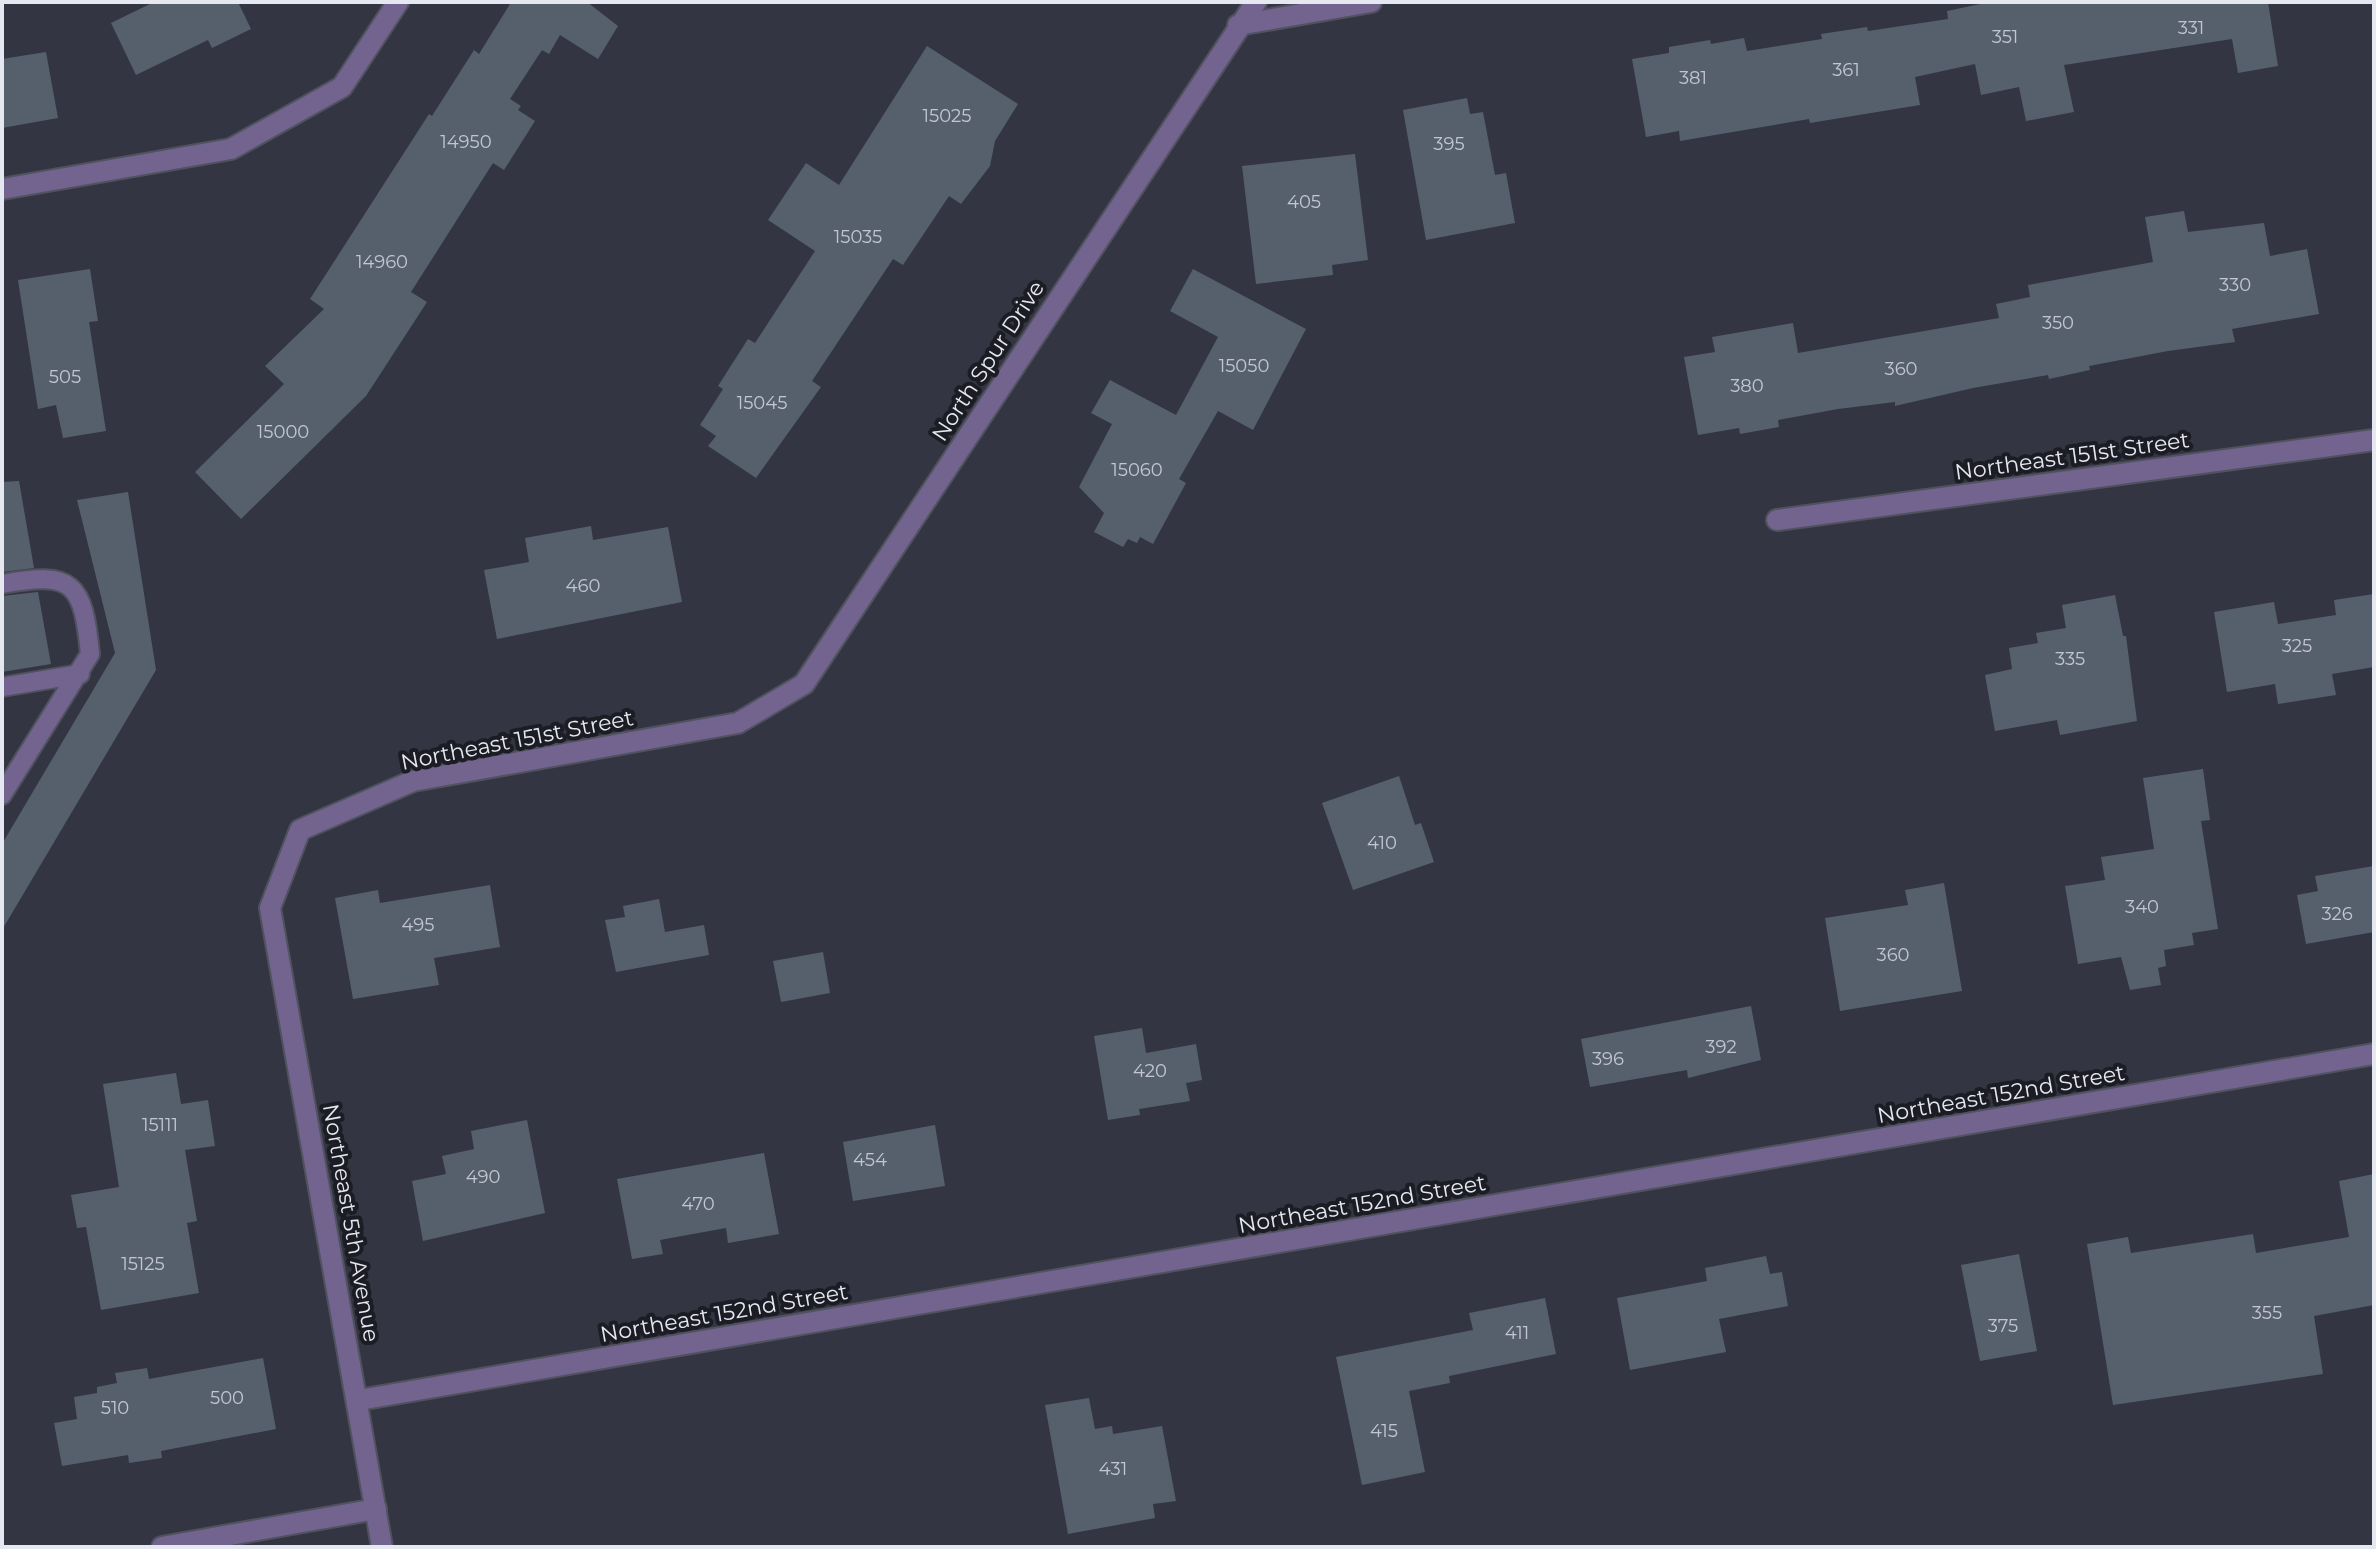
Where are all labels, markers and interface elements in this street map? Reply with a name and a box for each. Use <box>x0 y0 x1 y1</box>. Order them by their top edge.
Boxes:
house number: 331 <box>2178 17 2204 39</box>
house number: 351 <box>1992 26 2018 48</box>
house number: 361 <box>1832 59 1860 81</box>
house number: 381 <box>1679 67 1707 89</box>
house number: 15025 <box>922 105 972 127</box>
house number: 14950 <box>440 131 492 153</box>
house number: 395 <box>1433 133 1465 155</box>
house number: 405 <box>1287 191 1321 213</box>
house number: 15035 <box>834 226 882 248</box>
house number: 14960 <box>356 251 408 273</box>
house number: 330 <box>2219 274 2251 296</box>
street label: North Spur Drive <box>926 276 1050 446</box>
house number: 350 <box>2042 312 2074 334</box>
house number: 15050 <box>1219 355 1269 377</box>
house number: 360 <box>1884 358 1918 380</box>
house number: 505 <box>49 366 81 388</box>
house number: 380 <box>1730 375 1764 397</box>
house number: 15045 <box>737 392 787 414</box>
house number: 15000 <box>257 421 309 443</box>
street label: Northeast 151st Street <box>1953 426 2191 486</box>
house number: 15060 <box>1111 459 1163 481</box>
house number: 460 <box>566 575 600 597</box>
house number: 325 <box>2282 635 2312 657</box>
house number: 335 <box>2055 648 2085 670</box>
street label: Northeast 151st Street <box>398 704 636 776</box>
house number: 410 <box>1367 832 1397 854</box>
house number: 340 <box>2125 896 2159 918</box>
house number: 326 <box>2321 903 2353 925</box>
house number: 495 <box>402 914 434 936</box>
house number: 360 <box>1876 944 1910 966</box>
house number: 392 <box>1705 1036 1737 1058</box>
house number: 396 <box>1592 1048 1624 1070</box>
street label: Northeast 152nd Street <box>1875 1059 2127 1129</box>
house number: 420 <box>1133 1060 1167 1082</box>
street label: Northeast 5th Avenue <box>317 1102 385 1344</box>
house number: 15111 <box>142 1114 178 1136</box>
house number: 454 <box>853 1149 887 1171</box>
house number: 490 <box>466 1166 500 1188</box>
street label: Northeast 152nd Street <box>1236 1169 1488 1239</box>
house number: 470 <box>681 1193 715 1215</box>
house number: 15125 <box>121 1253 165 1275</box>
street label: Northeast 152nd Street <box>598 1278 850 1348</box>
house number: 355 <box>2252 1302 2282 1324</box>
house number: 375 <box>1988 1315 2018 1337</box>
house number: 411 <box>1505 1322 1529 1344</box>
house number: 500 <box>210 1387 244 1409</box>
house number: 510 <box>101 1397 129 1419</box>
house number: 415 <box>1370 1420 1398 1442</box>
house number: 431 <box>1099 1458 1127 1480</box>

